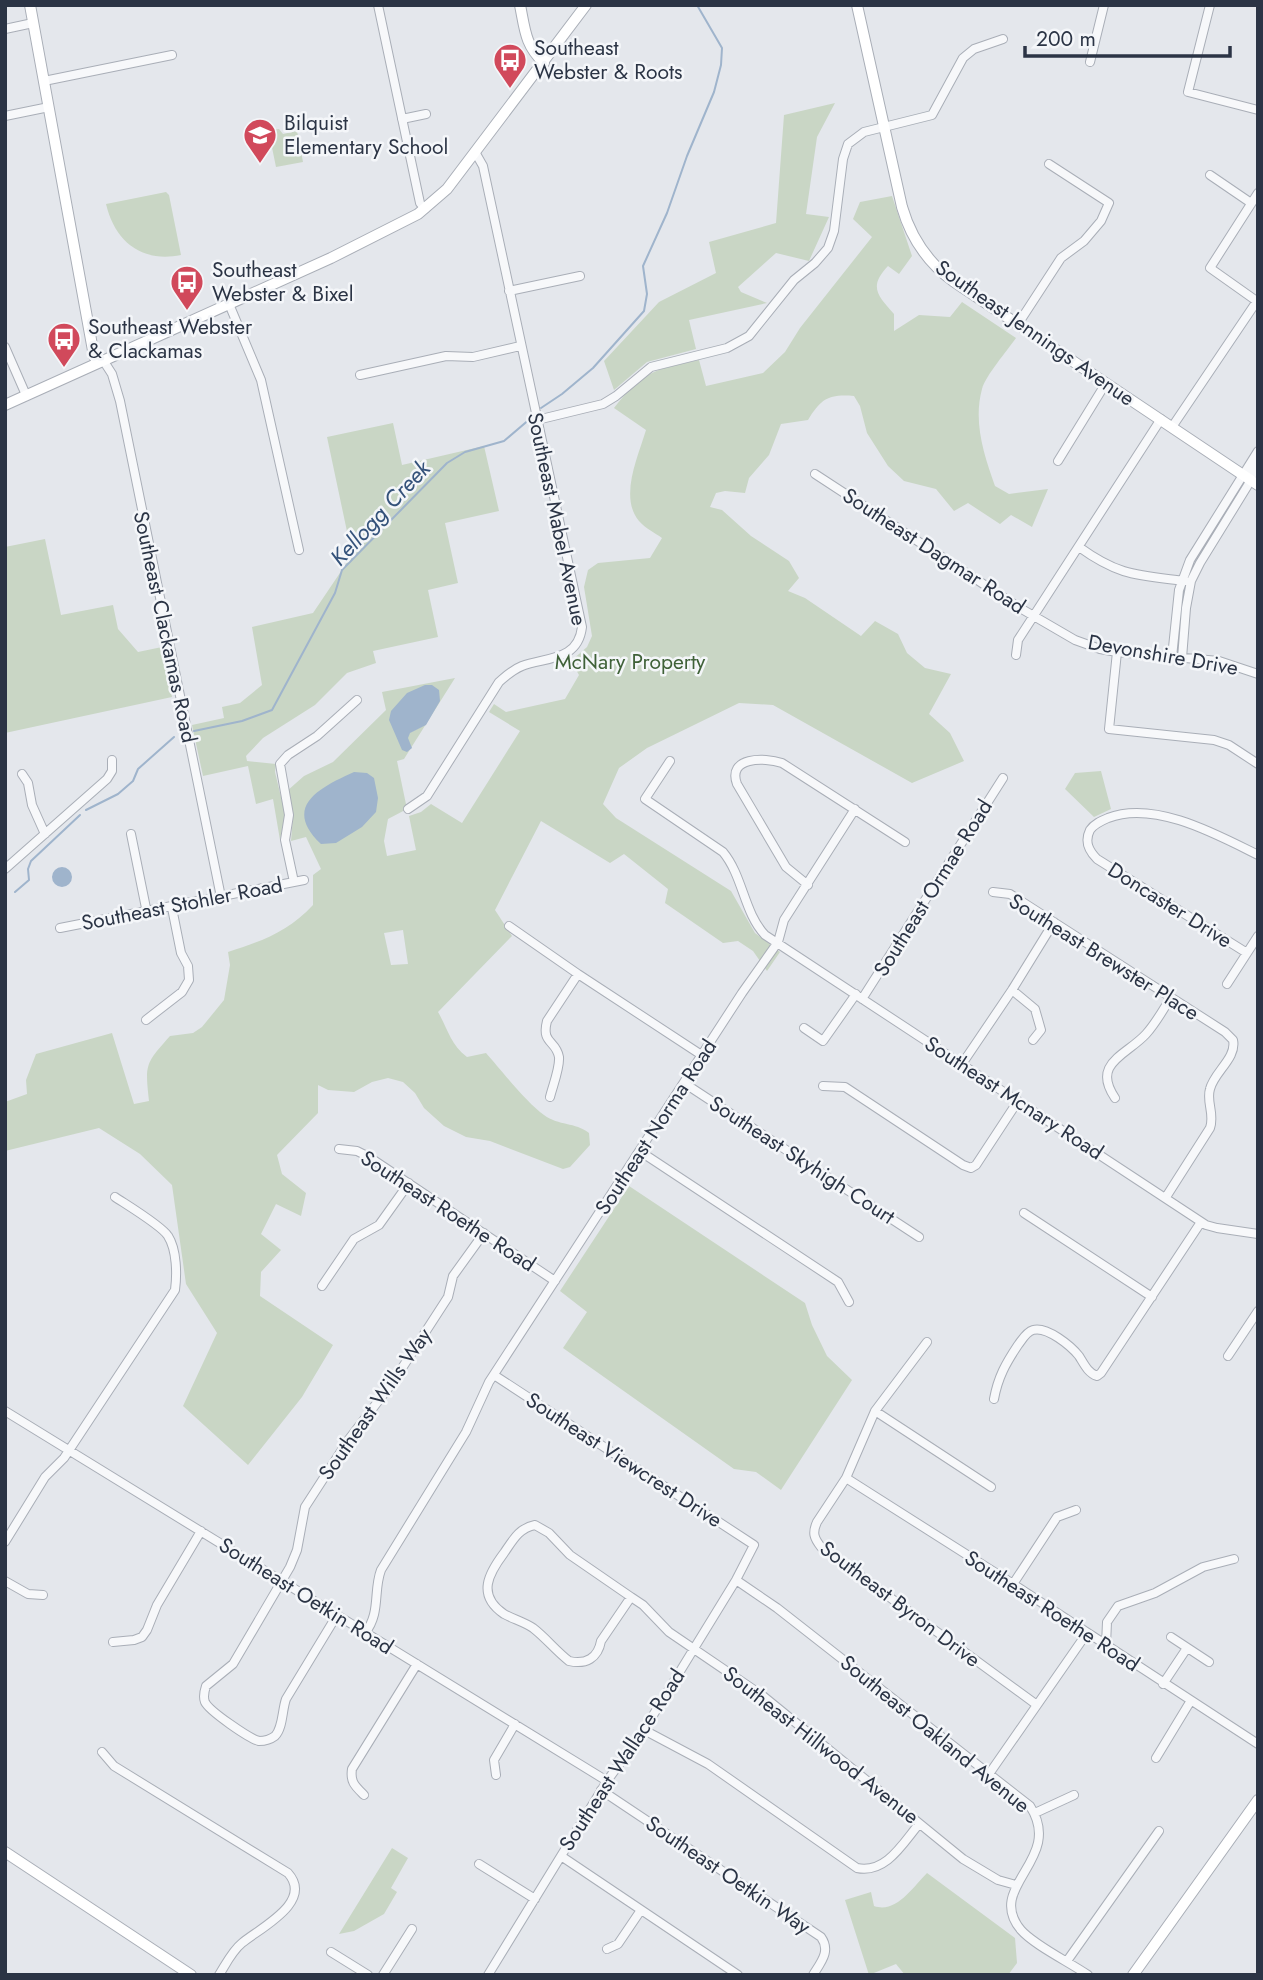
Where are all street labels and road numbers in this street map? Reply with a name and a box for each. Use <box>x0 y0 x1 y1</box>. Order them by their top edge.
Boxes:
street label: Southeast Jennings Avenue <box>929 253 1141 413</box>
street label: Southeast Mabel Avenue <box>520 410 594 629</box>
street label: Southeast Dagmar Road <box>837 481 1031 621</box>
street label: Southeast Clackamas Road <box>126 508 204 746</box>
street label: Devonshire Drive <box>1086 627 1241 683</box>
street label: Southeast Ormae Road <box>866 794 1000 982</box>
street label: Doncaster Drive <box>1102 855 1238 955</box>
street label: Southeast Stohler Road <box>79 870 285 938</box>
street label: Southeast Brewster Place <box>1003 886 1205 1028</box>
street label: Southeast Mcnary Road <box>919 1029 1109 1167</box>
street label: Southeast Norma Road <box>588 1033 724 1221</box>
street label: Southeast Skyhigh Court <box>703 1089 901 1231</box>
street label: Southeast Roethe Road <box>355 1143 541 1279</box>
street label: Southeast Wills Way <box>311 1321 439 1486</box>
street label: Southeast Viewcrest Drive <box>520 1385 728 1535</box>
street label: Southeast Oetkin Road <box>213 1530 399 1662</box>
street label: Southeast Byron Drive <box>813 1534 987 1674</box>
street label: Southeast Roethe Road <box>959 1543 1145 1679</box>
street label: Southeast Oakland Avenue <box>834 1648 1036 1820</box>
street label: Southeast Hillwood Avenue <box>717 1659 926 1831</box>
street label: Southeast Wallace Road <box>552 1663 692 1857</box>
street label: Southeast Oetkin Way <box>640 1809 817 1942</box>

